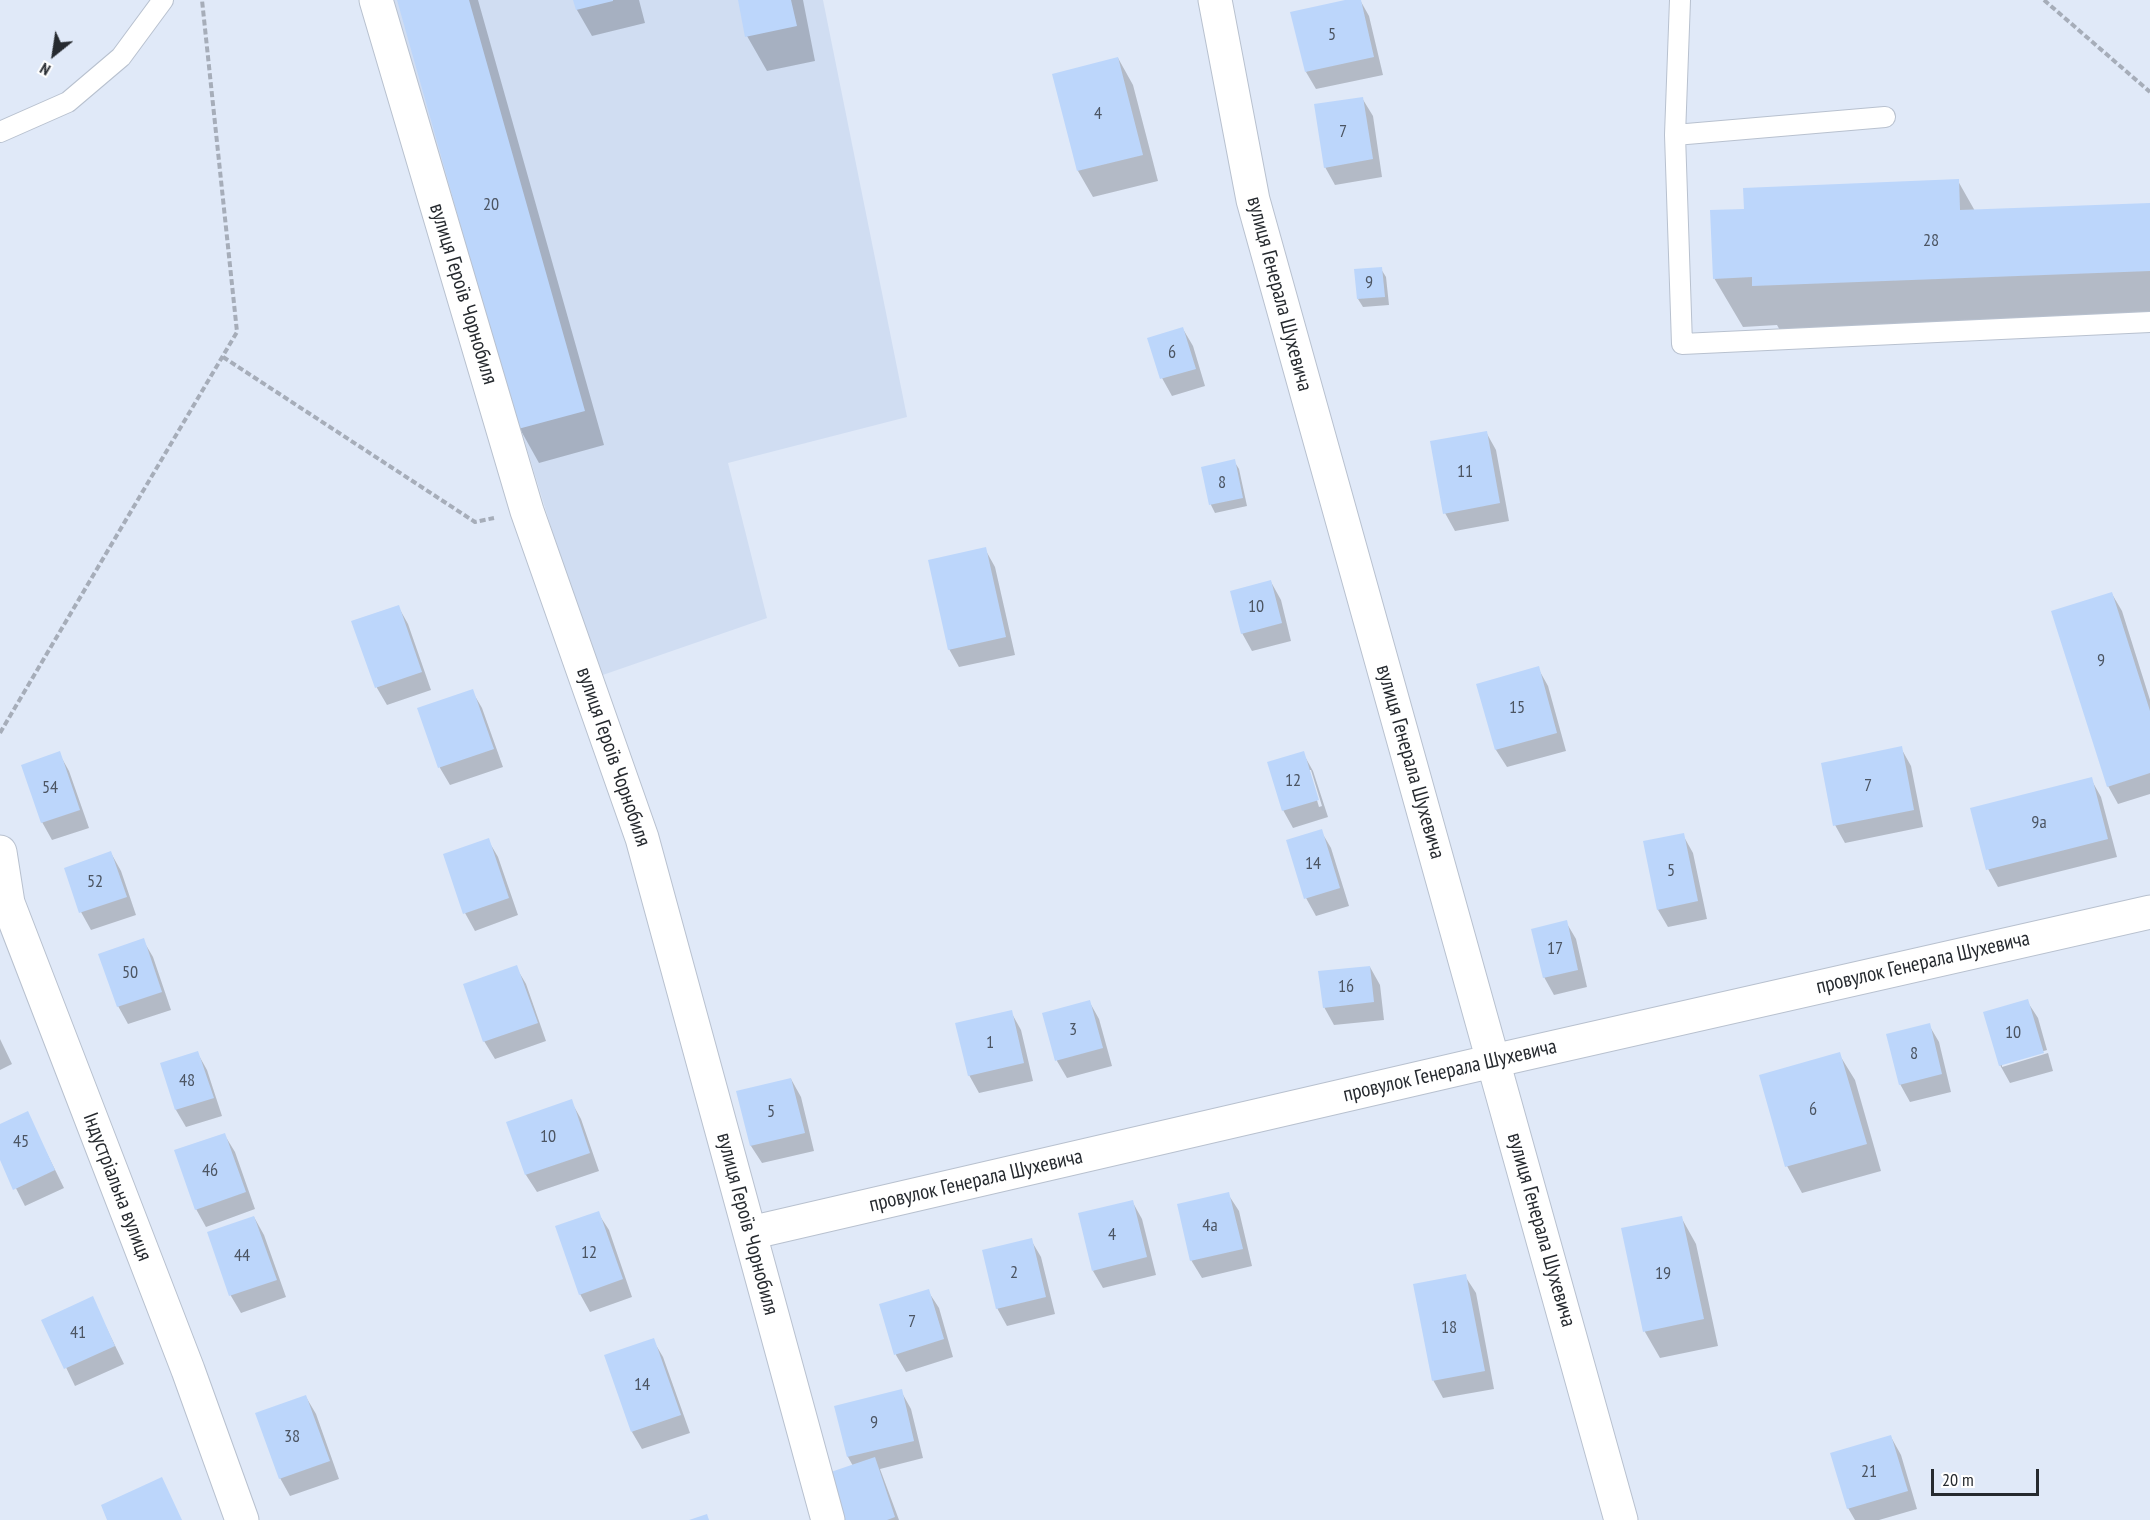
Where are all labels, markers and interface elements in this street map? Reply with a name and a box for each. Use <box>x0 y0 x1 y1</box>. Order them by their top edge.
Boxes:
north arrow <box>24 24 84 84</box>
house number: 5 <box>1328 24 1336 46</box>
text: N <box>36 59 54 80</box>
house number: 4 <box>1094 103 1102 125</box>
house number: 7 <box>1339 121 1347 143</box>
house number: 20 <box>483 194 499 216</box>
street label: вулиця Генерала Шухевича <box>1241 194 1317 394</box>
street label: вулиця Героїв Чорнобиля <box>424 201 502 387</box>
house number: 28 <box>1923 230 1939 252</box>
house number: 9 <box>1365 272 1373 294</box>
house number: 6 <box>1168 342 1176 364</box>
house number: 11 <box>1457 461 1473 483</box>
house number: 8 <box>1218 472 1226 494</box>
house number: 10 <box>1248 596 1264 618</box>
house number: 9 <box>2097 650 2105 672</box>
street label: вулиця Генерала Шухевича <box>1370 662 1450 862</box>
street label: вулиця Героїв Чорнобиля <box>571 664 655 850</box>
house number: 15 <box>1509 697 1525 719</box>
house number: 12 <box>1285 770 1301 792</box>
house number: 7 <box>1864 775 1872 797</box>
house number: 54 <box>42 777 58 799</box>
house number: 9а <box>2031 812 2047 834</box>
house number: 14 <box>1305 853 1321 875</box>
house number: 5 <box>1667 860 1675 882</box>
house number: 52 <box>87 871 103 893</box>
street label: провулок Генерала Шухевича <box>1814 926 2032 1000</box>
house number: 17 <box>1547 938 1563 960</box>
house number: 50 <box>122 962 138 984</box>
house number: 16 <box>1338 976 1354 998</box>
house number: 3 <box>1069 1019 1077 1041</box>
house number: 10 <box>2005 1022 2021 1044</box>
house number: 1 <box>986 1032 994 1054</box>
street label: провулок Генерала Шухевича <box>1341 1034 1559 1108</box>
house number: 8 <box>1910 1043 1918 1065</box>
house number: 48 <box>179 1070 195 1092</box>
house number: 6 <box>1809 1099 1817 1121</box>
house number: 5 <box>767 1101 775 1123</box>
street label: Індустріальна вулиця <box>77 1109 157 1265</box>
house number: 10 <box>540 1126 556 1148</box>
street label: вулиця Героїв Чорнобиля <box>711 1130 783 1318</box>
street label: вулиця Генерала Шухевича <box>1501 1130 1581 1330</box>
house number: 45 <box>13 1131 29 1153</box>
street label: провулок Генерала Шухевича <box>867 1144 1085 1218</box>
house number: 46 <box>202 1160 218 1182</box>
house number: 4а <box>1202 1215 1218 1237</box>
house number: 4 <box>1108 1224 1116 1246</box>
house number: 12 <box>581 1242 597 1264</box>
house number: 44 <box>234 1245 250 1267</box>
house number: 2 <box>1010 1262 1018 1284</box>
house number: 19 <box>1655 1263 1671 1285</box>
house number: 7 <box>908 1311 916 1333</box>
house number: 18 <box>1441 1317 1457 1339</box>
house number: 41 <box>70 1322 86 1344</box>
house number: 14 <box>634 1374 650 1396</box>
house number: 9 <box>870 1412 878 1434</box>
house number: 38 <box>284 1426 300 1448</box>
scale bar <box>1934 1457 2042 1495</box>
house number: 21 <box>1861 1461 1877 1483</box>
text: 20 m <box>1942 1468 1974 1491</box>

